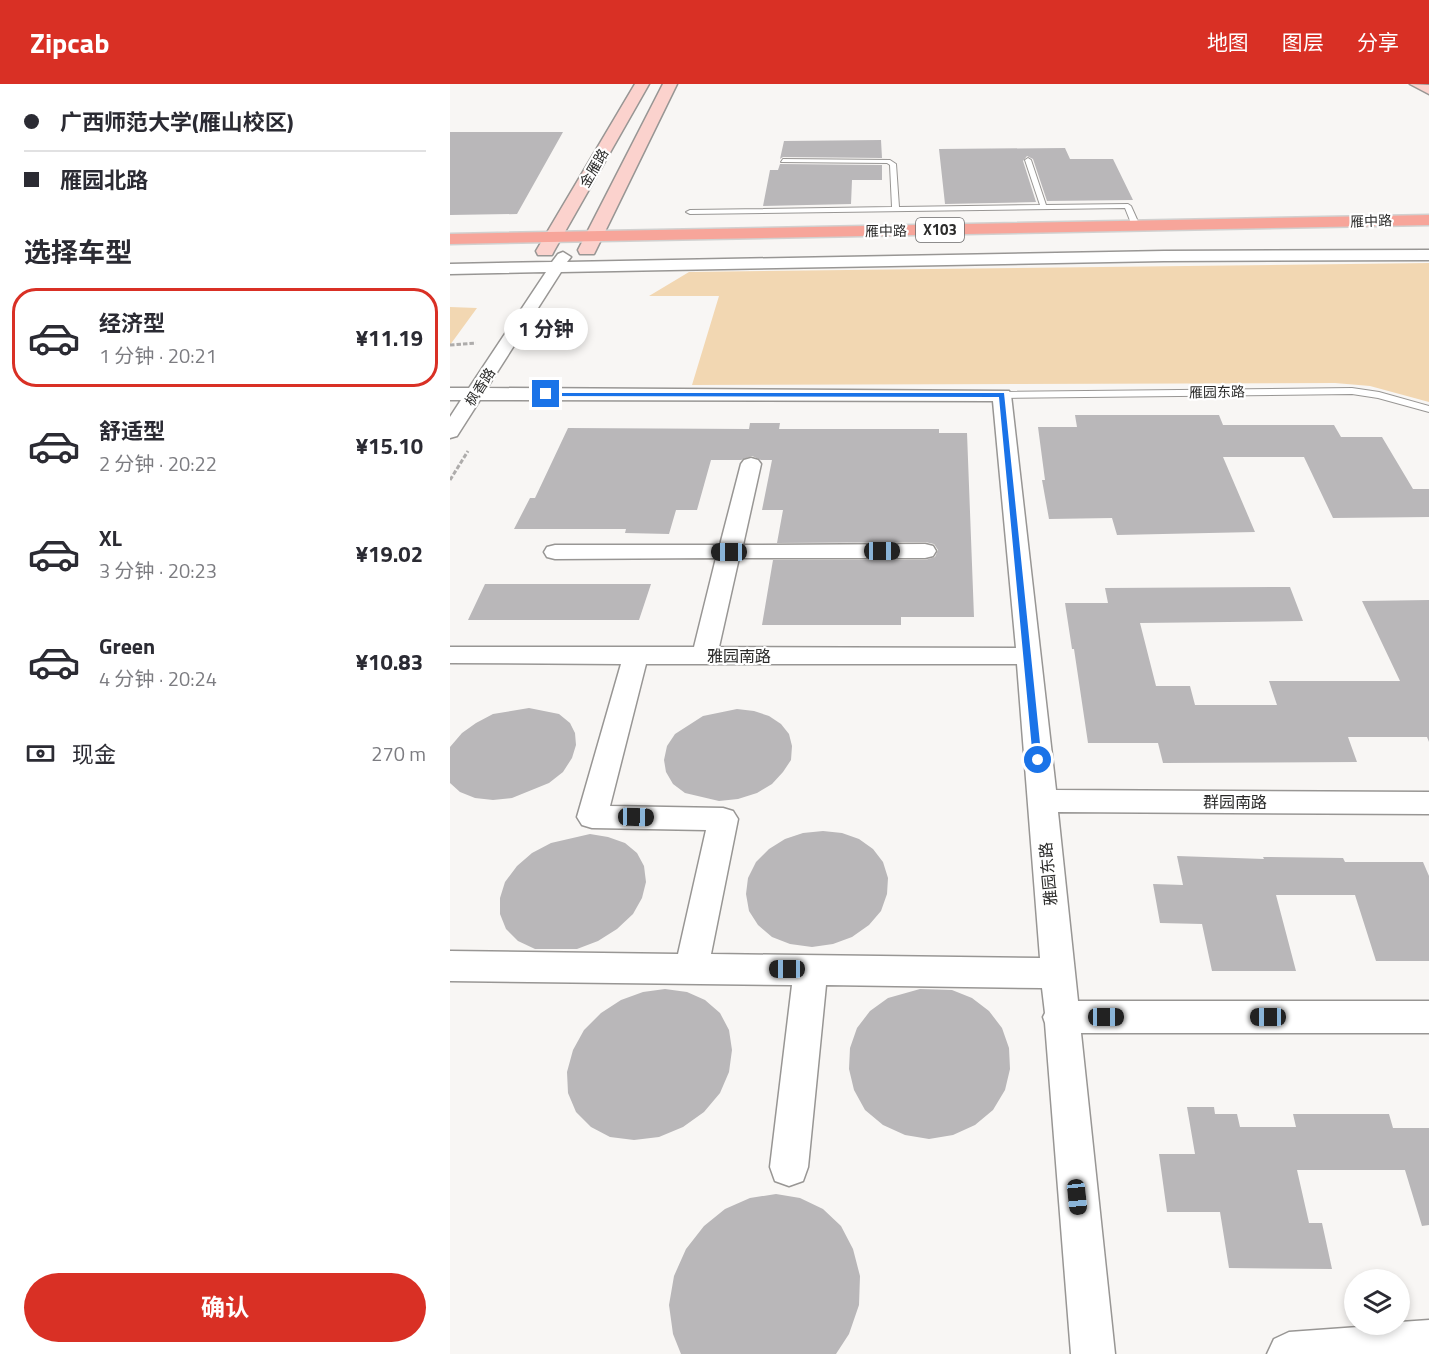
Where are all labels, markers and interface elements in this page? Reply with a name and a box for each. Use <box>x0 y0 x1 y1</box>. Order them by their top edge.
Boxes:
text: Zipcab <box>30 21 109 64</box>
text: 地图 <box>1207 26 1249 58</box>
text: 图层 <box>1282 26 1324 58</box>
text: 分享 <box>1357 26 1399 58</box>
text: 广西师范大学(雁山校区) <box>60 105 294 139</box>
street label: 金雁路 <box>574 144 613 191</box>
text: 雁园北路 <box>60 163 148 197</box>
street label: 雁中路 <box>1350 209 1392 232</box>
road number: X103 <box>916 218 964 242</box>
street label: 雁中路 <box>865 220 907 241</box>
text: 选择车型 <box>24 231 132 272</box>
text: 经济型 <box>99 306 165 340</box>
callout: 1 分钟 <box>504 307 588 349</box>
icon: car <box>27 311 81 365</box>
text: 1 分钟 <box>518 313 574 344</box>
text: ¥11.19 <box>356 321 423 355</box>
text: 1 分钟 · 20:21 <box>99 340 217 371</box>
street label: 枫香路 <box>459 363 500 410</box>
route end <box>532 380 559 407</box>
street label: 雁园东路 <box>1189 381 1245 402</box>
text: 舒适型 <box>99 414 165 448</box>
icon: car <box>27 419 81 473</box>
text: ¥15.10 <box>356 429 423 463</box>
text: 2 分钟 · 20:22 <box>99 448 217 479</box>
text: XL <box>99 521 122 555</box>
icon: car <box>27 527 81 581</box>
text: ¥19.02 <box>356 537 423 571</box>
car <box>864 542 900 560</box>
car <box>711 543 747 561</box>
text: 3 分钟 · 20:23 <box>99 555 217 586</box>
text: Green <box>99 629 155 663</box>
icon: car <box>27 635 81 689</box>
street label: 雅园南路 <box>707 644 771 668</box>
text: ¥10.83 <box>356 645 423 679</box>
text: 4 分钟 · 20:24 <box>99 663 217 694</box>
icon: cash <box>24 737 57 770</box>
text: 现金 <box>72 737 116 771</box>
text: 270 m <box>371 738 426 769</box>
route start <box>1024 746 1051 773</box>
street label: 群园南路 <box>1203 790 1267 814</box>
car <box>618 808 654 826</box>
street label: 雅园东路 <box>1033 841 1063 907</box>
car <box>769 960 805 978</box>
car <box>1088 1008 1124 1026</box>
car <box>1250 1008 1286 1026</box>
car <box>1066 1178 1088 1216</box>
map controls <box>1344 1269 1410 1335</box>
button: layers <box>1344 1269 1410 1335</box>
button: 确认 <box>24 1273 426 1342</box>

